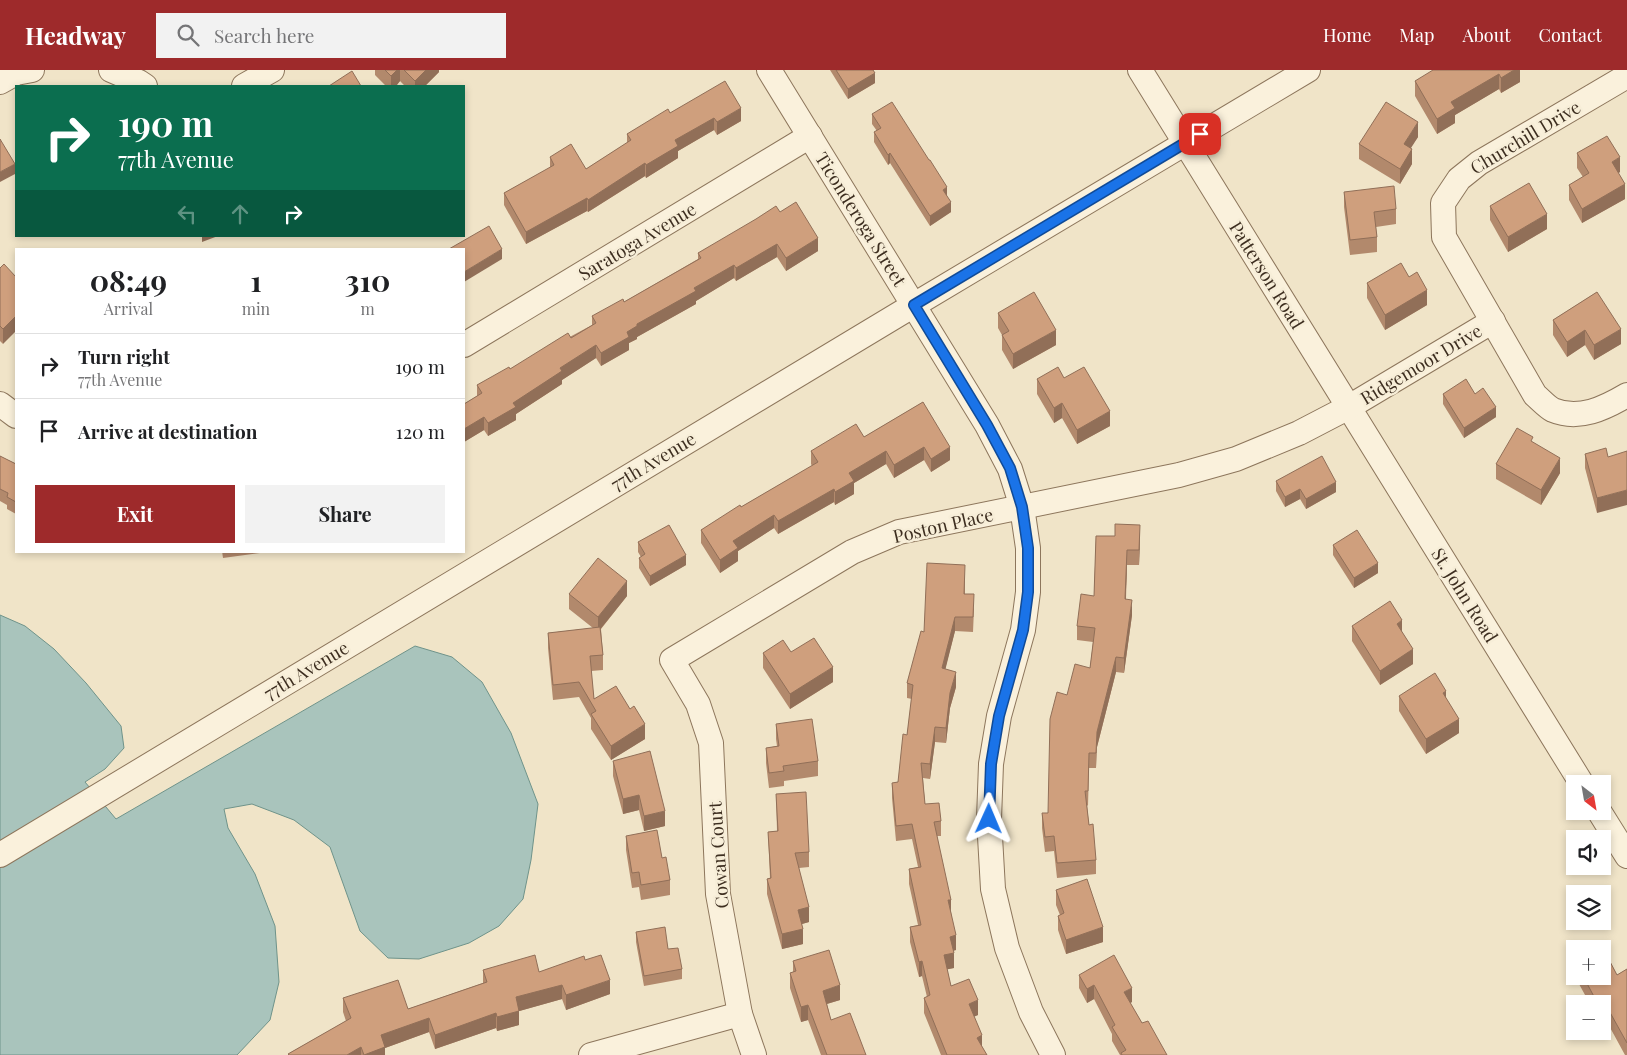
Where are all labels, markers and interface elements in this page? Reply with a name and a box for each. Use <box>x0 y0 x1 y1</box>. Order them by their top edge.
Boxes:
search box <box>156 13 506 58</box>
text: Headway <box>25 19 126 51</box>
icon: search <box>174 21 202 49</box>
text: Search here <box>214 22 314 48</box>
text: Home <box>1323 23 1371 47</box>
text: Map <box>1399 23 1434 47</box>
text: About <box>1462 23 1511 47</box>
text: Contact <box>1539 23 1602 47</box>
street label: Churchill Drive <box>1465 95 1585 179</box>
text: 190 m <box>118 99 213 146</box>
icon: right <box>35 105 100 170</box>
pin <box>1179 113 1221 155</box>
icon: arrive <box>1186 120 1214 148</box>
text: 77th Avenue <box>118 144 234 174</box>
street label: Ticonderoga Street <box>810 147 912 291</box>
street label: Saratoga Avenue <box>574 196 700 286</box>
icon: left <box>173 200 201 228</box>
icon: ahead <box>226 200 254 228</box>
icon: right <box>279 200 307 228</box>
street label: Patterson Road <box>1224 217 1310 334</box>
text: 08:49 <box>90 260 167 300</box>
text: 1 <box>250 260 262 300</box>
text: 310 <box>345 260 390 300</box>
text: Arrival <box>104 298 153 319</box>
text: min <box>242 298 270 319</box>
text: m <box>360 298 375 319</box>
street label: Ridgemoor Drive <box>1356 318 1486 410</box>
text: Turn right <box>78 343 170 369</box>
icon: right <box>35 352 63 380</box>
text: 190 m <box>395 353 445 379</box>
text: 77th Avenue <box>78 369 162 390</box>
icon: arrive <box>35 417 63 445</box>
text: Arrive at destination <box>78 418 258 444</box>
text: 120 m <box>396 418 445 444</box>
street label: 77th Avenue <box>606 426 700 496</box>
button: Exit <box>35 485 235 543</box>
button: Share <box>245 485 445 543</box>
street label: Poston Place <box>891 502 995 548</box>
street label: St. John Road <box>1426 543 1504 647</box>
street label: 77th Avenue <box>259 635 353 705</box>
north arrow <box>1566 775 1611 820</box>
map controls <box>1566 775 1611 1040</box>
position arrow <box>962 792 1014 844</box>
street label: Cowan Court <box>702 800 734 909</box>
button: sound <box>1566 830 1611 875</box>
button: layers <box>1566 885 1611 930</box>
button: + <box>1566 940 1611 985</box>
button: − <box>1566 995 1611 1040</box>

